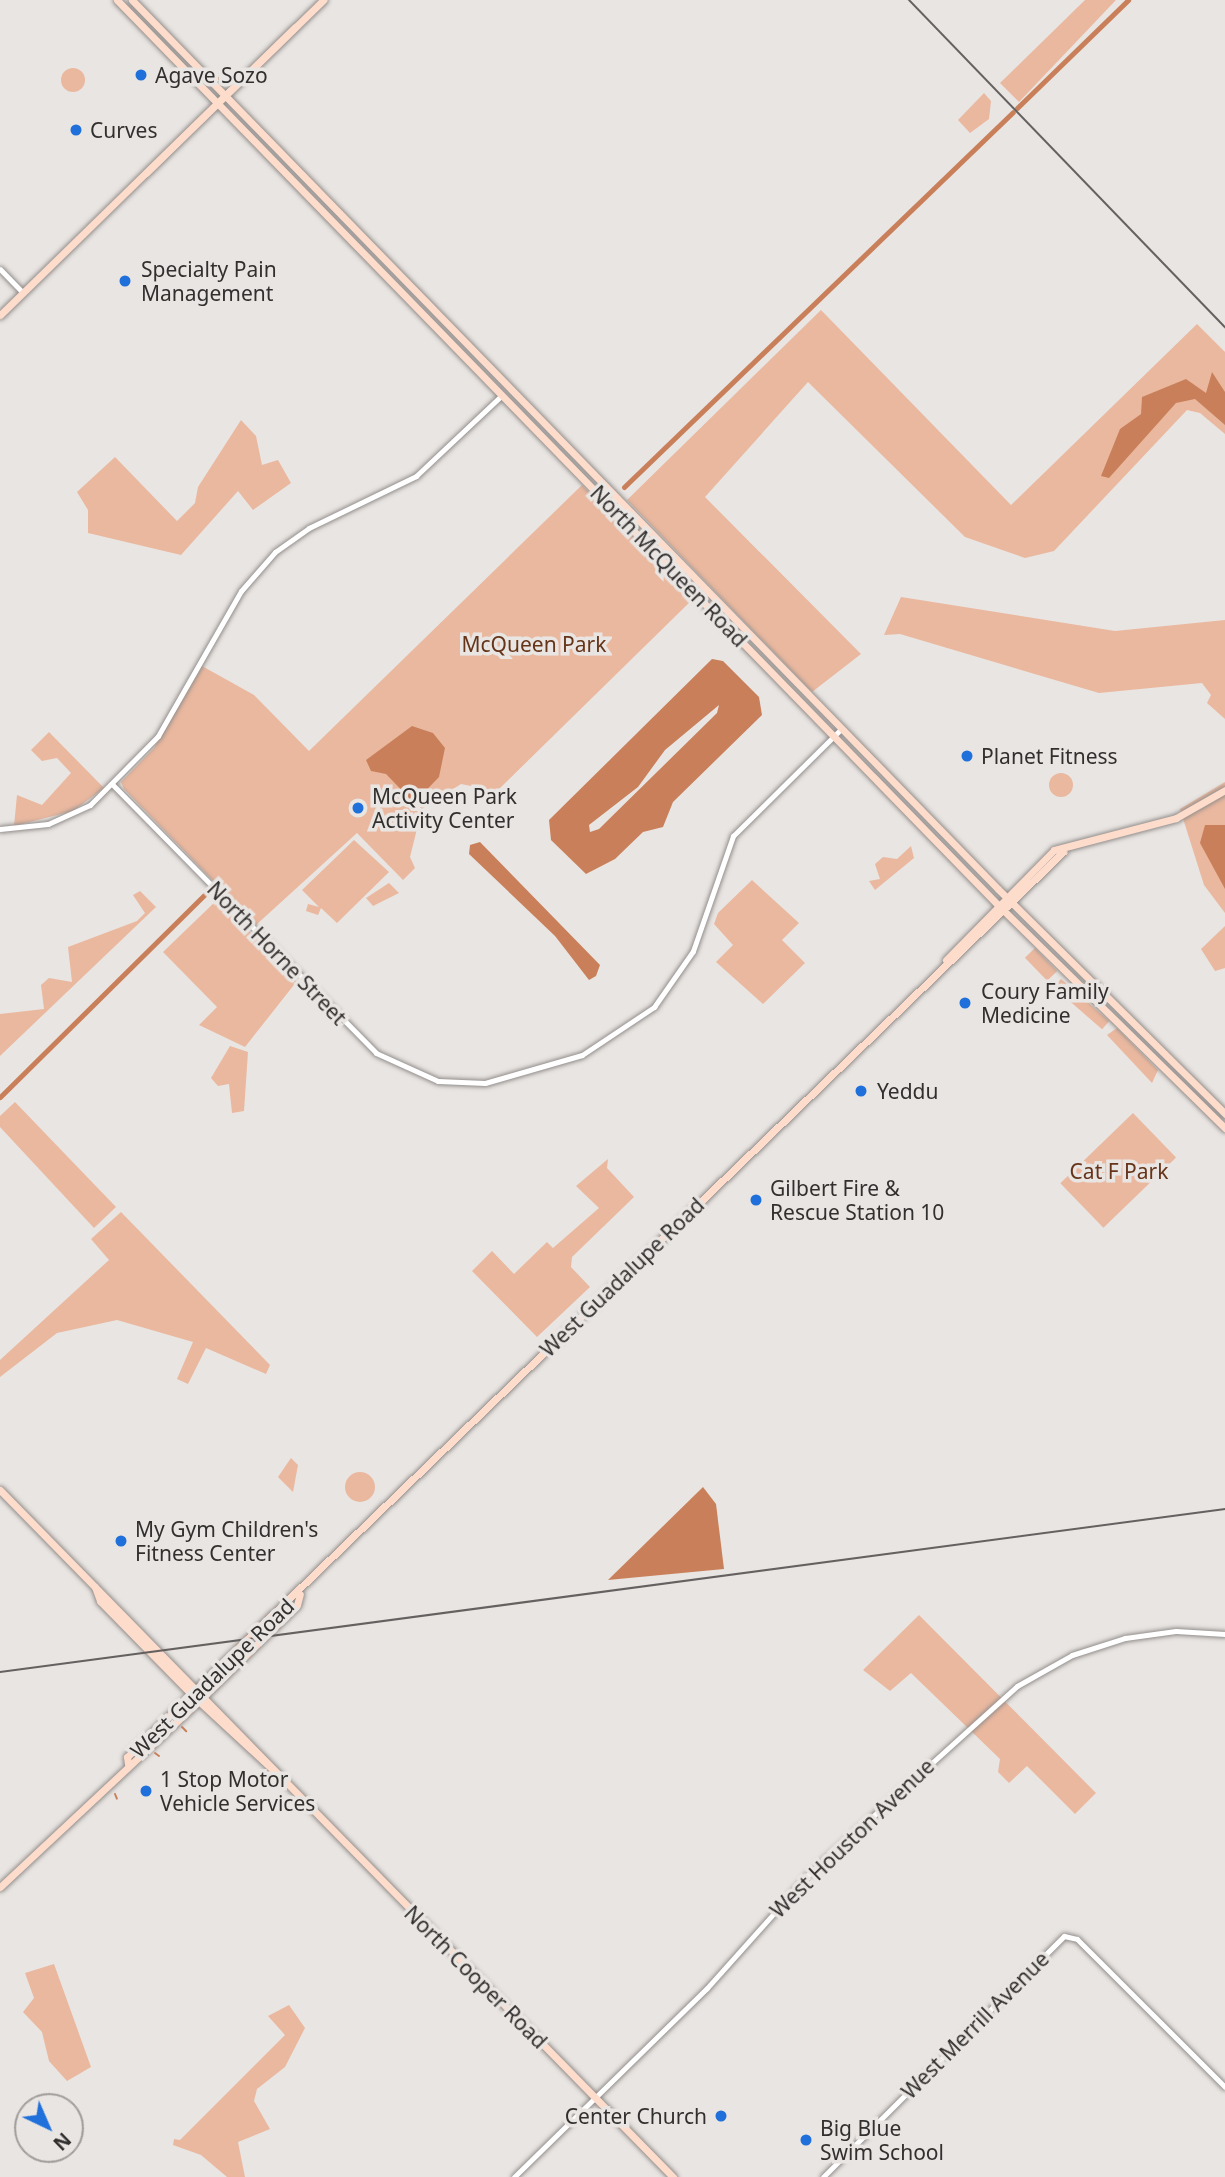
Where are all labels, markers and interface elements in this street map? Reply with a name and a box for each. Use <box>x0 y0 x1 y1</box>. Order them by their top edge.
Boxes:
place label: Agave Sozo <box>155 62 268 88</box>
marker: Agave Sozo <box>133 67 149 83</box>
place label: Curves <box>90 117 157 143</box>
marker: Curves <box>68 122 84 138</box>
place label: Specialty Pain Management <box>141 256 277 306</box>
marker: Specialty Pain Management <box>115 271 135 291</box>
street label: North McQueen Road <box>585 480 753 652</box>
park label: McQueen Park <box>461 631 607 657</box>
place label: Planet Fitness <box>981 743 1118 769</box>
marker: Planet Fitness <box>959 748 975 764</box>
place label: McQueen Park Activity Center <box>372 783 517 833</box>
marker: McQueen Park Activity Center <box>350 800 366 816</box>
street label: North Horne Street <box>202 876 352 1030</box>
place label: Coury Family Medicine <box>981 978 1109 1028</box>
marker: Coury Family Medicine <box>955 993 975 1013</box>
place label: Yeddu <box>877 1078 938 1104</box>
marker: Yeddu <box>851 1081 871 1101</box>
park label: Cat F Park <box>1070 1158 1168 1184</box>
place label: Gilbert Fire & Rescue Station 10 <box>770 1175 944 1225</box>
street label: West Guadalupe Road <box>535 1192 709 1362</box>
marker: Gilbert Fire & Rescue Station 10 <box>748 1192 764 1208</box>
place label: My Gym Children's Fitness Center <box>135 1516 318 1566</box>
marker: My Gym Children's Fitness Center <box>113 1533 129 1549</box>
street label: West Guadalupe Road <box>125 1593 299 1763</box>
street label: West Houston Avenue <box>765 1753 939 1923</box>
place label: 1 Stop Motor Vehicle Services <box>160 1766 315 1816</box>
marker: 1 Stop Motor Vehicle Services <box>138 1783 154 1799</box>
street label: North Cooper Road <box>399 1900 553 2054</box>
street label: West Merrill Avenue <box>896 1946 1054 2104</box>
north arrow <box>14 2093 84 2163</box>
place label: Center Church <box>565 2103 707 2129</box>
marker: Center Church <box>713 2108 729 2124</box>
place label: Big Blue Swim School <box>820 2115 944 2165</box>
text: N <box>48 2127 77 2156</box>
marker: Big Blue Swim School <box>798 2132 814 2148</box>

